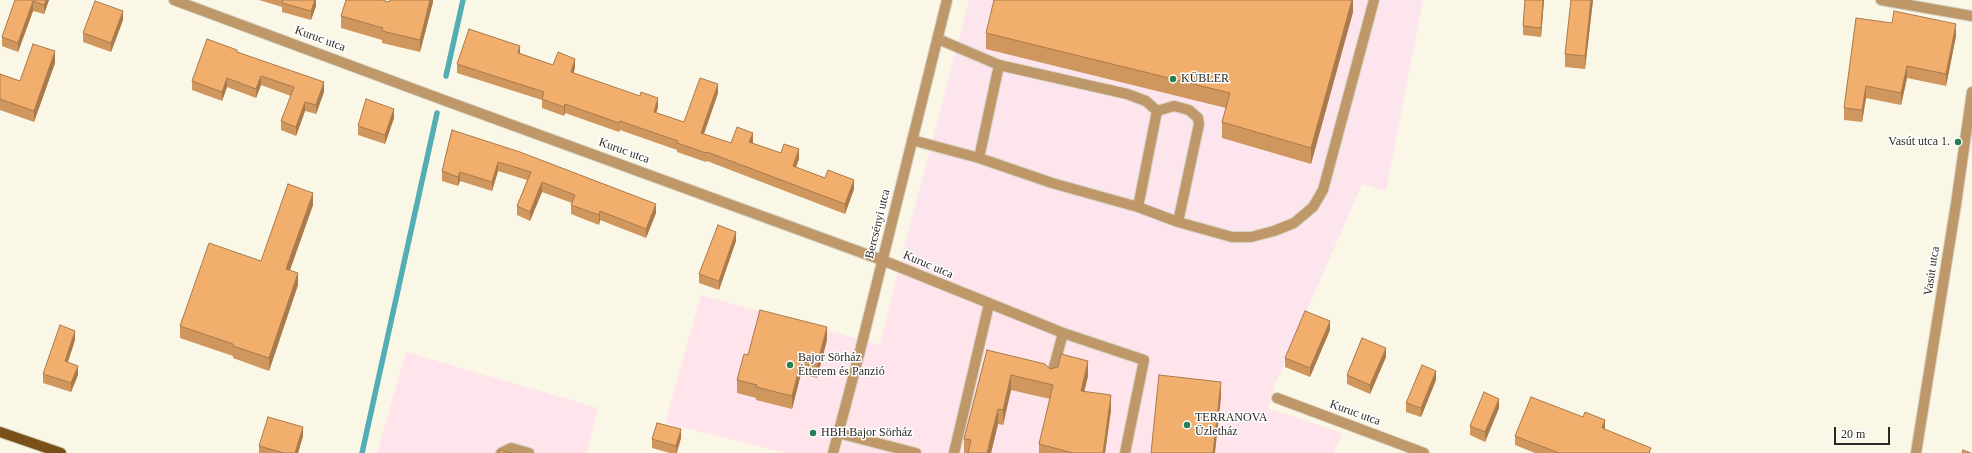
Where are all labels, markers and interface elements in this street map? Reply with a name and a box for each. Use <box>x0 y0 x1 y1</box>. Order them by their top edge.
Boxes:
street label: Kuruc utca <box>293 23 347 55</box>
place label: KÜBLER <box>1181 72 1229 86</box>
marker: KÜBLER <box>1168 74 1178 84</box>
street label: Kuruc utca <box>597 135 651 167</box>
place label: Vasút utca 1. <box>1888 135 1950 149</box>
marker: Vasút utca 1. <box>1953 137 1963 147</box>
street label: Bercsényi utca <box>862 188 894 260</box>
street label: Vasút utca <box>1921 245 1943 297</box>
street label: Kuruc utca <box>901 248 955 282</box>
place label: Bajor Sörház Étterem és Panzió <box>798 351 885 379</box>
marker: Bajor Sörház Étterem és Panzió <box>785 360 795 370</box>
street label: Kuruc utca <box>1328 397 1382 429</box>
place label: TERRANOVA Üzletház <box>1195 411 1267 439</box>
scale bar <box>1836 419 1892 445</box>
marker: TERRANOVA Üzletház <box>1182 420 1192 430</box>
place label: HBH Bajor Sörház <box>821 426 912 440</box>
text: 20 m <box>1841 427 1865 441</box>
marker: HBH Bajor Sörház <box>808 428 818 438</box>

